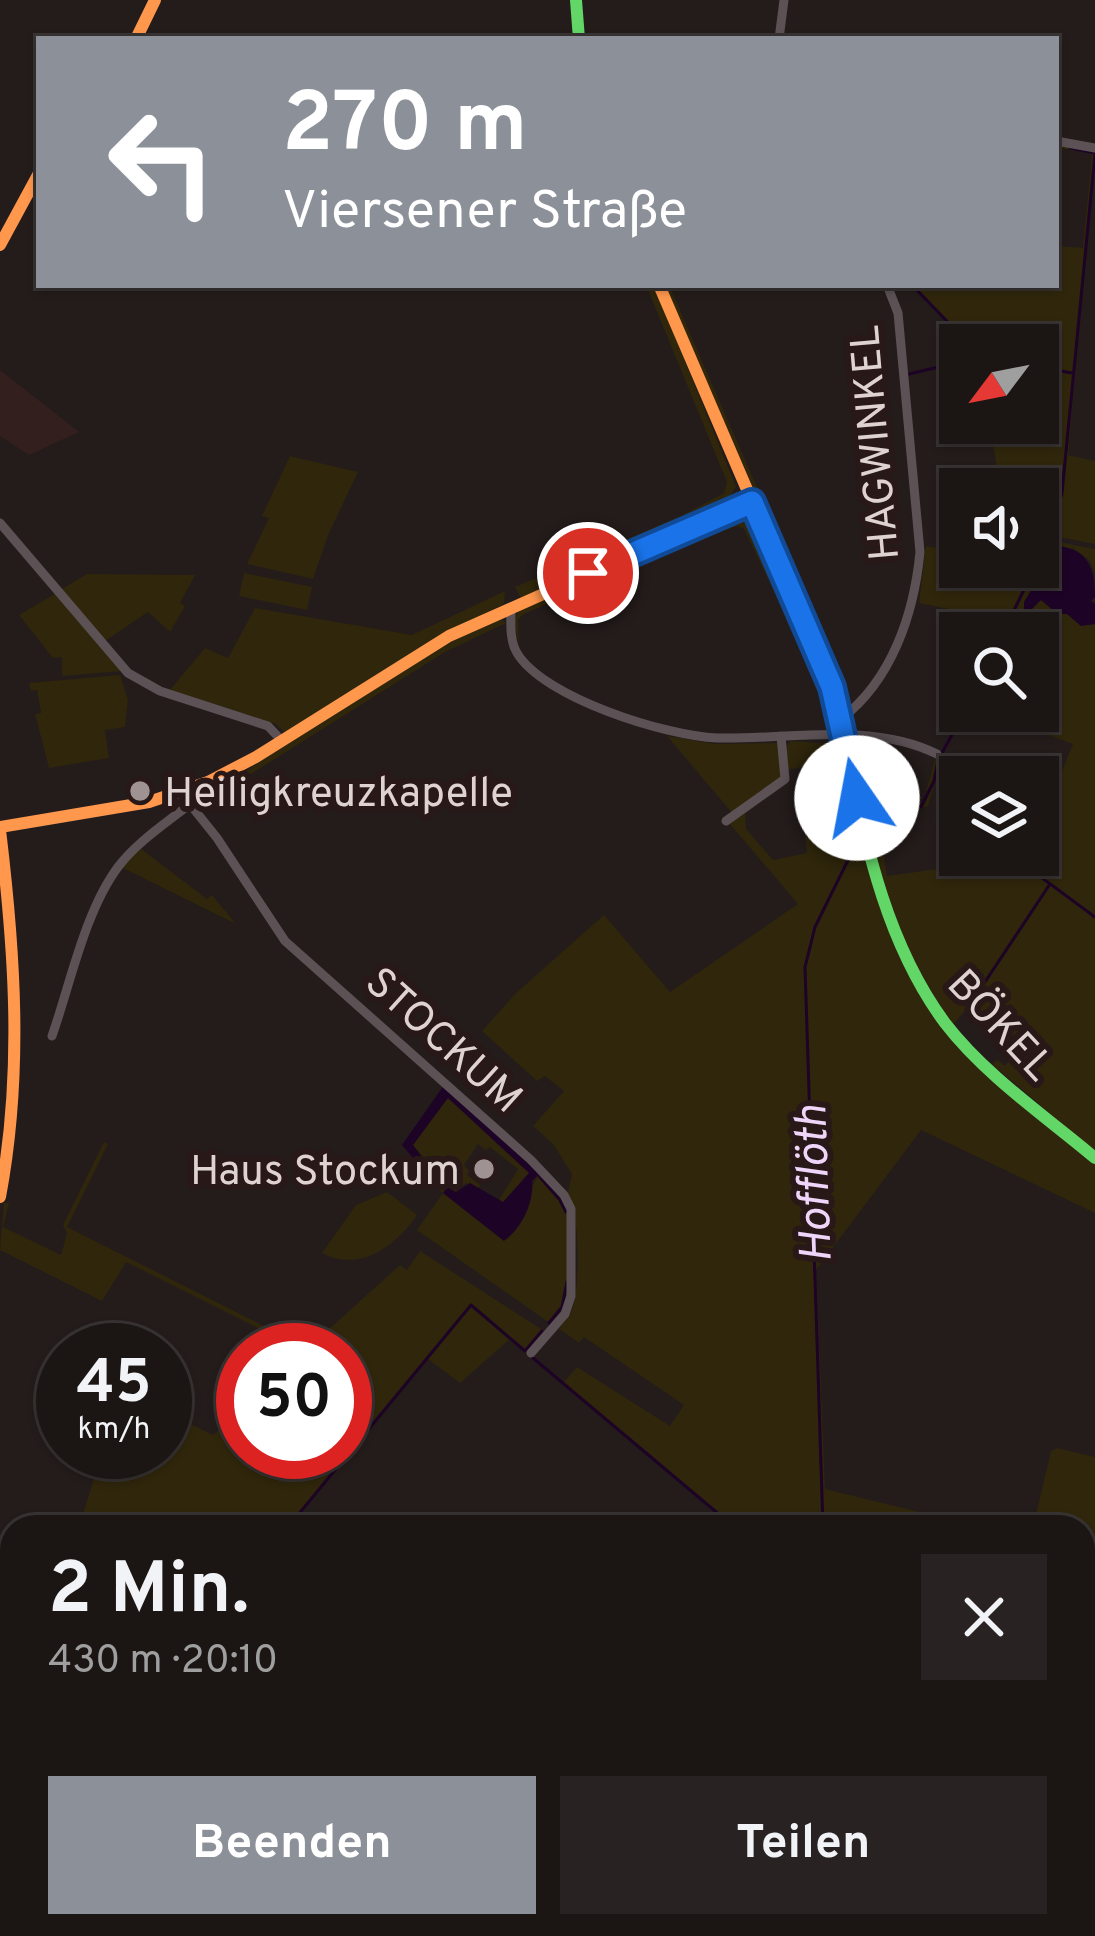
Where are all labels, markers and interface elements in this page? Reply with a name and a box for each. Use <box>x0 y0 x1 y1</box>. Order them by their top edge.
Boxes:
text: 270 m <box>282 75 528 181</box>
icon: left <box>84 84 240 240</box>
text: Viersener Straße <box>282 179 687 248</box>
street label: HAGWINKEL <box>841 323 914 562</box>
north arrow <box>939 324 1059 444</box>
map controls <box>939 324 1059 876</box>
button: sound <box>939 468 1059 588</box>
pin <box>537 522 639 624</box>
icon: arrive <box>555 540 621 606</box>
button: search <box>939 612 1059 732</box>
position arrow <box>794 735 920 861</box>
button: layers <box>939 756 1059 876</box>
place label: Heiligkreuzkapelle <box>164 769 513 822</box>
marker: Heiligkreuzkapelle <box>127 778 153 804</box>
street label: STOCKUM <box>352 958 532 1127</box>
street label: BÖKEL <box>934 959 1064 1094</box>
water label: Hofflöth <box>785 1104 848 1264</box>
place label: Haus Stockum <box>190 1147 460 1200</box>
marker: Haus Stockum <box>471 1156 497 1182</box>
speed limit sign: 50 <box>216 1323 372 1479</box>
text: 45 <box>76 1348 152 1424</box>
text: km/h <box>78 1412 150 1449</box>
text: 2 Min. <box>48 1547 249 1639</box>
button: close <box>921 1554 1047 1680</box>
text: 430 m · 20:10 <box>48 1638 278 1687</box>
button: Beenden <box>48 1776 536 1914</box>
button: Teilen <box>560 1776 1047 1914</box>

